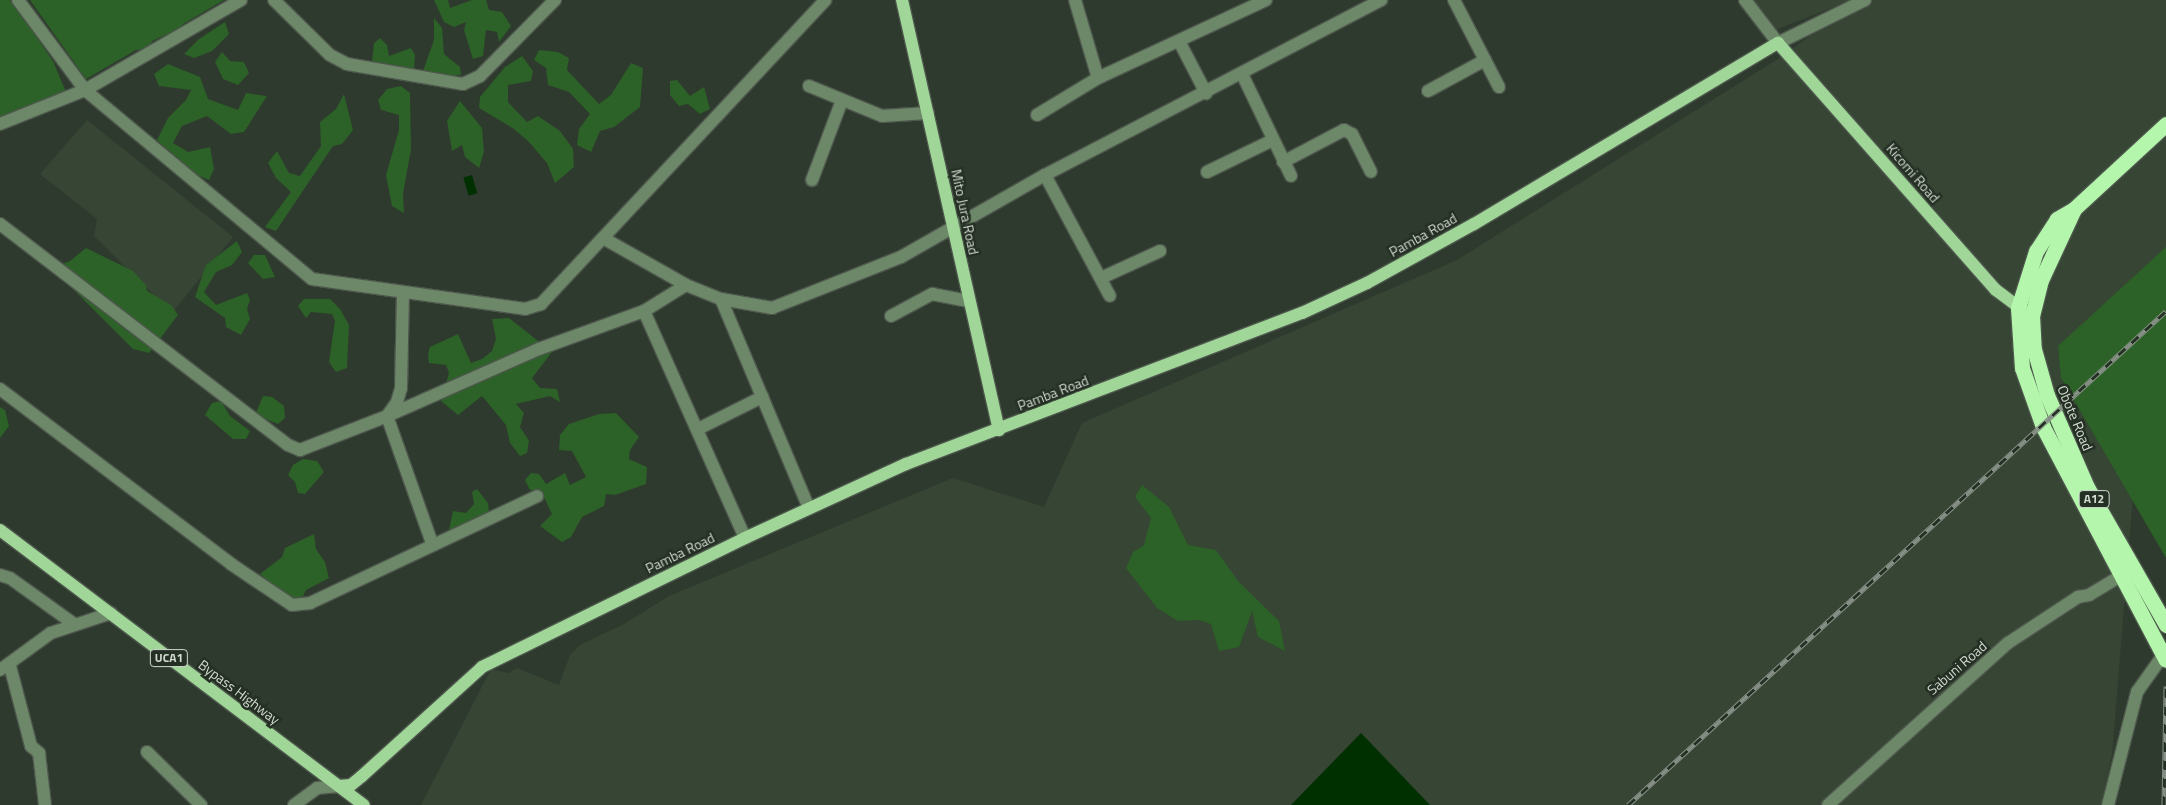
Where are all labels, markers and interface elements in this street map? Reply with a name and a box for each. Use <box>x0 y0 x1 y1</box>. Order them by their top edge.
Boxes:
street label: Kicomi Road <box>1883 140 1943 206</box>
street label: Mito Jura Road <box>948 168 982 256</box>
street label: Pamba Road <box>1386 210 1460 260</box>
street label: Pamba Road <box>1015 372 1091 414</box>
street label: Obote Road <box>2054 383 2096 453</box>
road number: A12 <box>2078 489 2110 508</box>
street label: Pamba Road <box>643 529 717 577</box>
street label: Sabuni Road <box>1924 638 1990 698</box>
road number: UCA1 <box>149 648 189 668</box>
street label: Bypass Highway <box>195 656 283 728</box>

